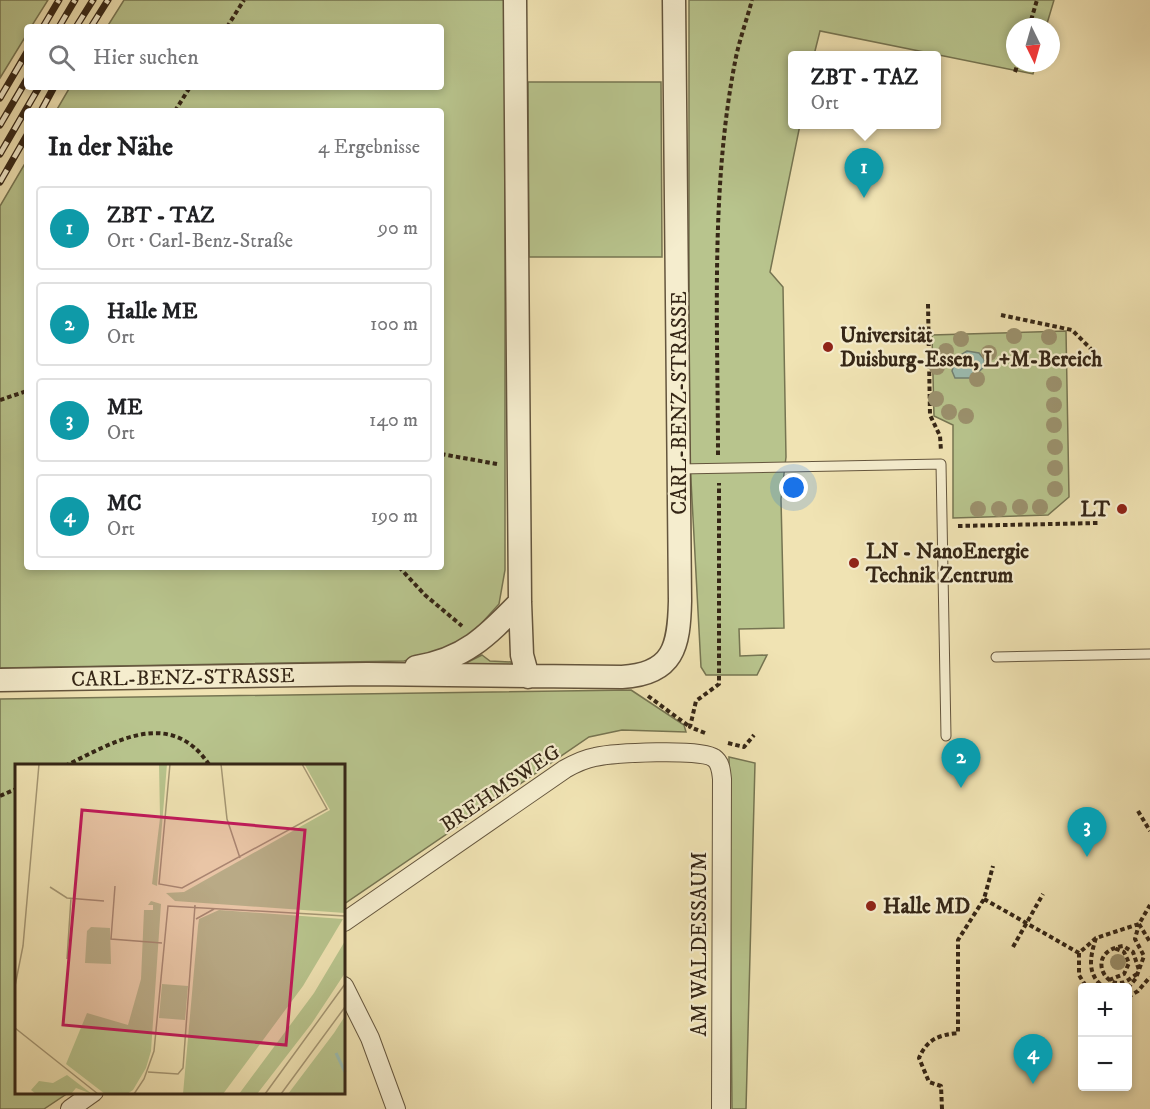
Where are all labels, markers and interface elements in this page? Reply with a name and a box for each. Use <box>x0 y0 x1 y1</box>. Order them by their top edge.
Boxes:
north arrow <box>1006 18 1060 72</box>
search box <box>24 24 444 90</box>
icon: search <box>45 41 78 74</box>
text: Hier suchen <box>93 44 199 71</box>
popup <box>788 51 941 129</box>
text: ZBT - TAZ <box>811 64 918 91</box>
text: Ort <box>811 91 839 116</box>
text: In der Nähe <box>48 131 173 164</box>
text: 4 Ergebnisse <box>318 135 420 160</box>
pin: 1 <box>844 148 884 198</box>
text: ZBT - TAZ <box>107 202 214 229</box>
text: 1 <box>66 216 73 241</box>
text: 90 m <box>378 216 418 241</box>
text: Ort · Carl-Benz-Straße <box>107 229 293 254</box>
street label: CARL-BENZ-STRASSE <box>667 291 693 515</box>
text: Halle ME <box>107 298 197 325</box>
text: 2 <box>65 312 74 337</box>
text: 100 m <box>370 312 418 337</box>
place label: Universität Duisburg-Essen, L+M-Bereich <box>840 323 1103 373</box>
text: Ort <box>107 325 135 350</box>
marker: Universität Duisburg-Essen, L+M-Bereich <box>821 340 835 354</box>
text: ME <box>107 394 143 421</box>
text: 3 <box>66 408 73 433</box>
text: 140 m <box>369 408 418 433</box>
text: Ort <box>107 421 135 446</box>
your location <box>779 473 808 502</box>
text: MC <box>107 490 142 517</box>
place label: LT <box>1080 497 1111 523</box>
marker: LT <box>1115 502 1129 516</box>
text: 4 <box>64 504 75 529</box>
text: 190 m <box>371 504 418 529</box>
text: Ort <box>107 517 135 542</box>
place label: LN - NanoEnergie Technik Zentrum <box>865 539 1029 589</box>
marker: LN - NanoEnergie Technik Zentrum <box>847 556 861 570</box>
street label: CARL-BENZ-STRASSE <box>71 663 295 693</box>
pin: 2 <box>942 738 980 788</box>
street label: BREHMSWEG <box>436 739 566 838</box>
inset map <box>15 764 345 1094</box>
pin: 3 <box>1068 808 1106 857</box>
street label: AM WALDESSAUM <box>687 852 713 1036</box>
place label: Halle MD <box>883 894 970 920</box>
marker: Halle MD <box>864 899 878 913</box>
map controls <box>1078 983 1132 1091</box>
button: + <box>1078 983 1132 1037</box>
pin: 4 <box>1014 1034 1052 1084</box>
button: − <box>1078 1037 1132 1091</box>

